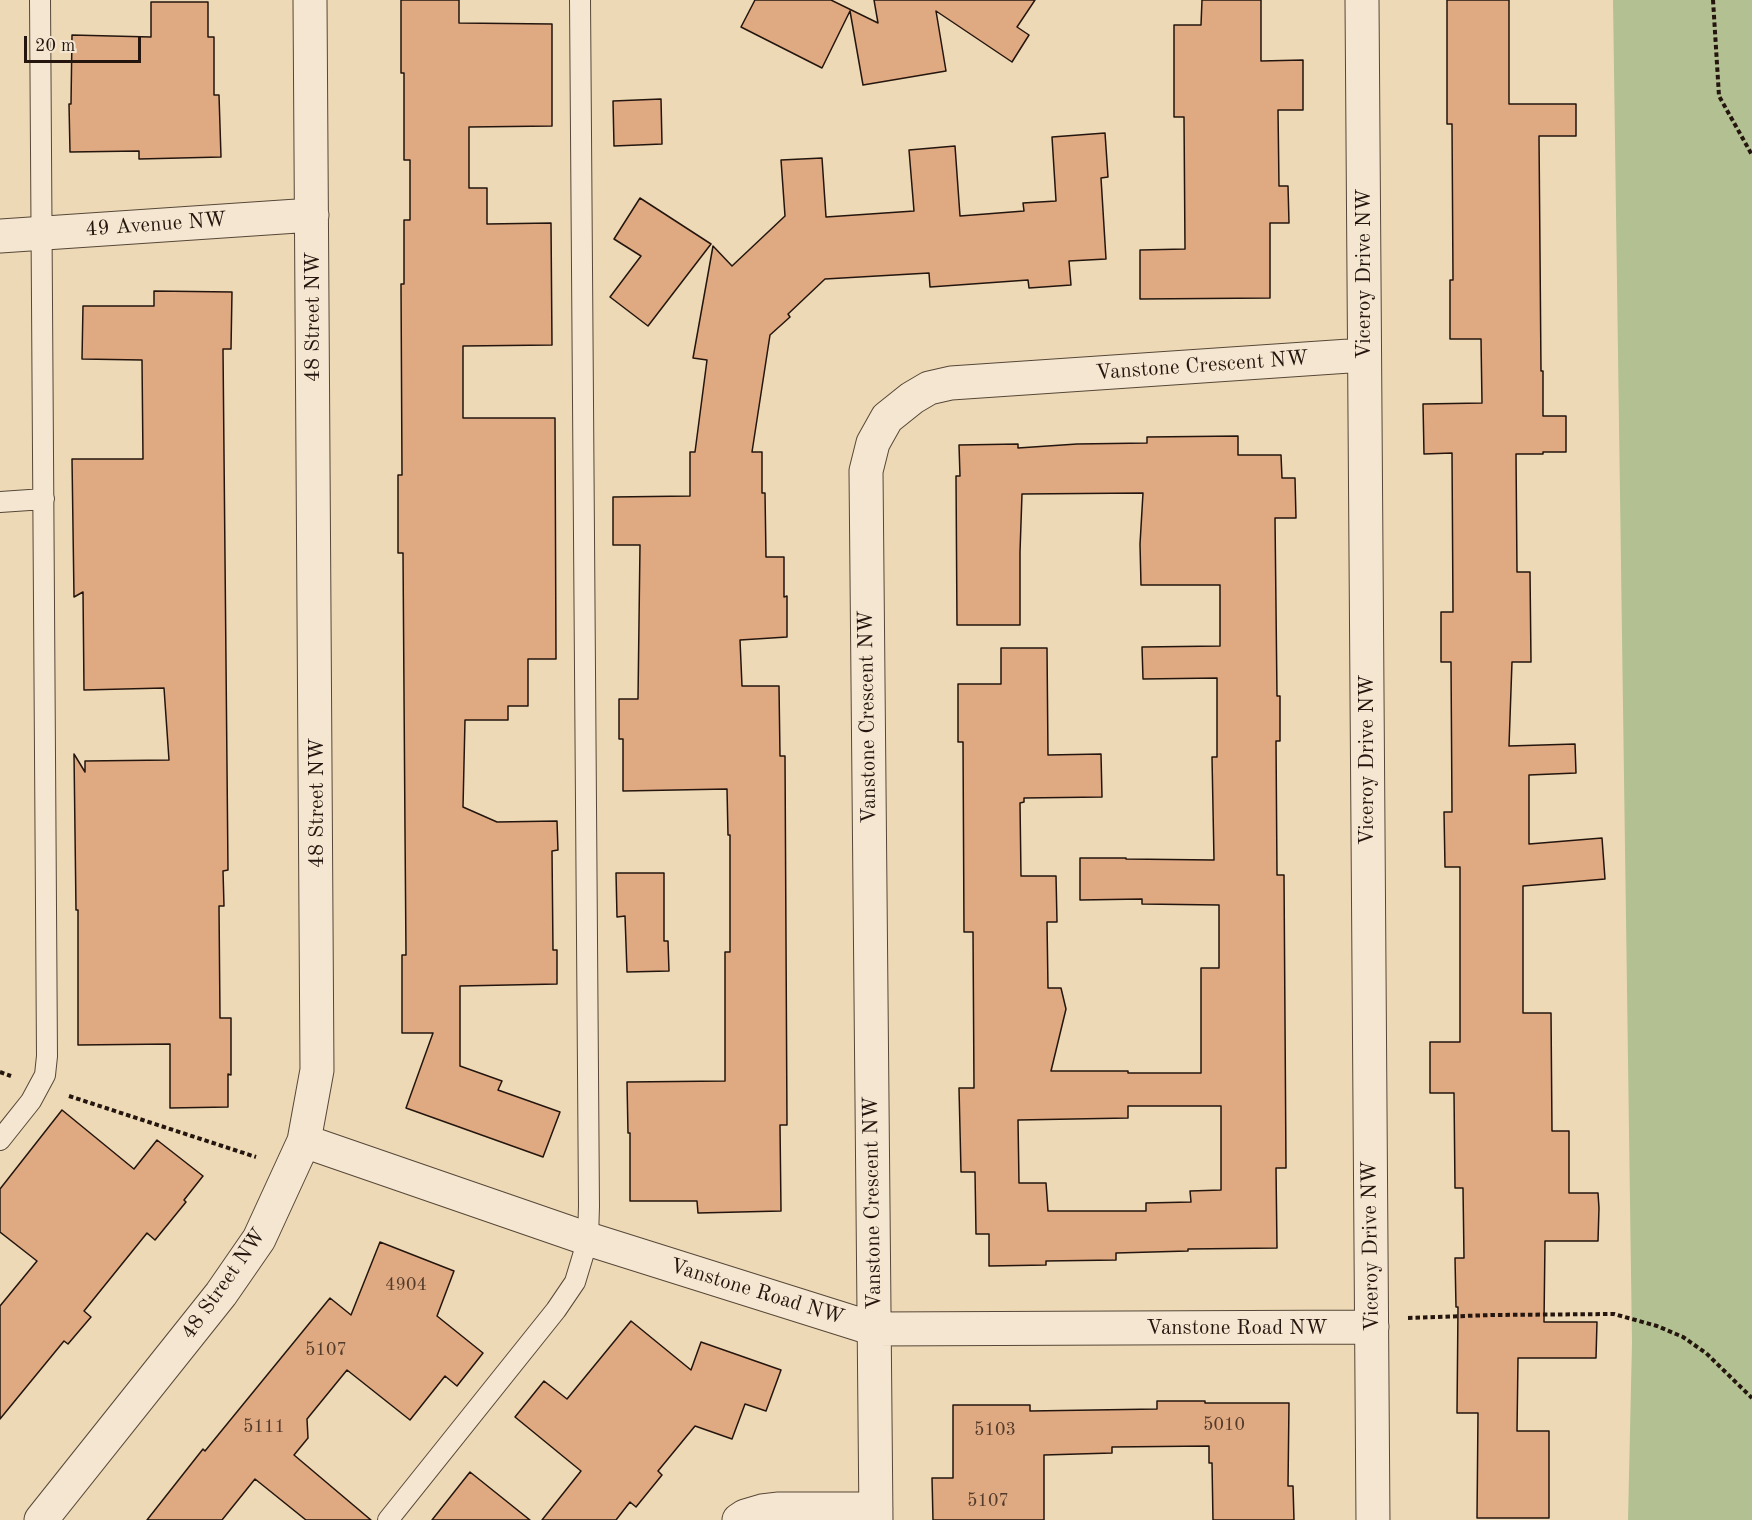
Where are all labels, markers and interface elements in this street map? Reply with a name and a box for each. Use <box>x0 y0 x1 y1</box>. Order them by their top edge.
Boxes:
scale bar <box>27 24 144 62</box>
text: 20 m <box>35 37 75 55</box>
street label: Viceroy Drive NW <box>1351 189 1377 359</box>
street label: 49 Avenue NW <box>85 207 227 243</box>
street label: 48 Street NW <box>300 252 326 382</box>
street label: Vanstone Crescent NW <box>1095 346 1309 386</box>
street label: Vanstone Crescent NW <box>854 610 882 824</box>
street label: Viceroy Drive NW <box>1354 675 1380 845</box>
street label: 48 Street NW <box>304 738 330 868</box>
street label: Vanstone Crescent NW <box>859 1096 887 1310</box>
street label: Viceroy Drive NW <box>1357 1160 1385 1332</box>
street label: 48 Street NW <box>176 1223 272 1345</box>
street label: Vanstone Road NW <box>667 1253 847 1331</box>
house number: 4904 <box>385 1274 427 1296</box>
street label: Vanstone Road NW <box>1146 1315 1328 1341</box>
house number: 5107 <box>305 1339 347 1361</box>
house number: 5010 <box>1203 1414 1245 1436</box>
house number: 5111 <box>243 1416 285 1438</box>
house number: 5103 <box>974 1419 1016 1441</box>
house number: 5107 <box>967 1490 1009 1512</box>

